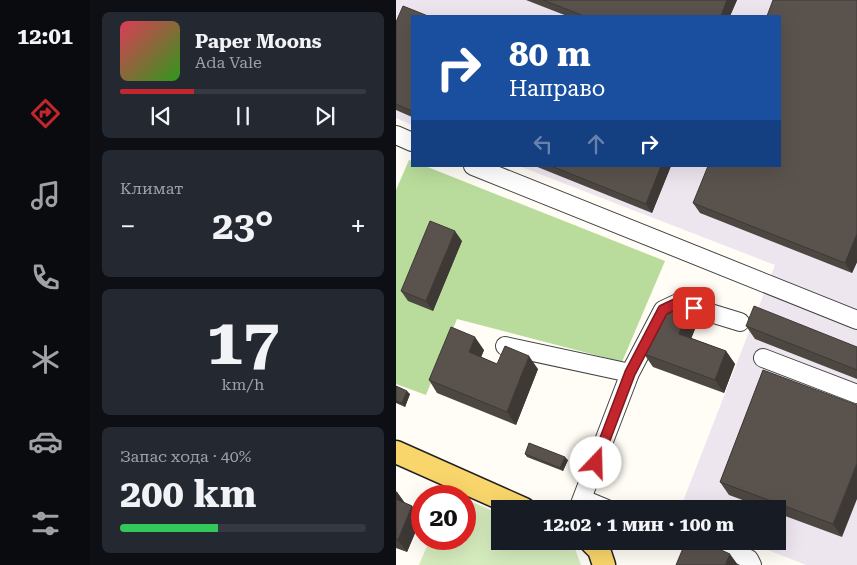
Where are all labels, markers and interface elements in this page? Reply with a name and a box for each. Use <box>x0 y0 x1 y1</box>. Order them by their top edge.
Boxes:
text: 12:01 <box>17 24 73 49</box>
text: Paper Moons <box>195 30 322 53</box>
text: 80 m <box>509 34 591 75</box>
icon: right <box>426 35 491 100</box>
text: Ada Vale <box>195 53 262 72</box>
text: Направо <box>509 76 605 101</box>
icon: directions <box>28 96 63 131</box>
icon: previous <box>147 102 175 130</box>
icon: pause <box>229 102 257 130</box>
icon: next <box>311 102 339 130</box>
icon: left <box>529 130 557 158</box>
icon: ahead <box>582 130 610 158</box>
icon: right <box>635 130 663 158</box>
icon: music <box>28 178 63 213</box>
text: Климат <box>120 179 183 198</box>
text: 23° <box>212 204 274 248</box>
text: − <box>120 210 136 243</box>
text: + <box>350 210 366 243</box>
icon: phone <box>28 260 63 295</box>
pin <box>673 287 715 329</box>
icon: arrive <box>680 294 708 322</box>
text: 17 <box>207 304 279 380</box>
icon: climate <box>28 342 63 377</box>
text: km/h <box>222 375 264 394</box>
icon: car <box>28 424 63 459</box>
position arrow <box>569 436 621 488</box>
text: Запас хода · 40% <box>120 447 251 466</box>
text: 200 km <box>120 472 256 516</box>
speed limit sign: 20 <box>411 485 476 550</box>
icon: filters <box>28 506 63 541</box>
text: 12:02 · 1 мин · 100 m <box>543 513 734 536</box>

